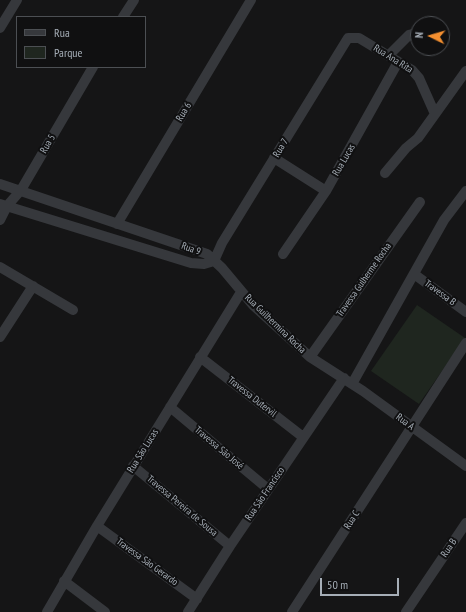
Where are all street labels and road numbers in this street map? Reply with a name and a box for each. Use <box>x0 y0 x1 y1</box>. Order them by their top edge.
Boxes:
street label: Rua Ana Rita <box>371 42 415 76</box>
street label: Rua 6 <box>174 100 194 124</box>
street label: Rua 5 <box>38 132 58 156</box>
street label: Rua 7 <box>271 136 291 160</box>
street label: Rua Lucas <box>330 142 358 178</box>
street label: Rua 9 <box>180 240 202 258</box>
street label: Travessa Gulherme Rocha <box>334 241 394 319</box>
street label: Travessa B <box>422 278 458 308</box>
street label: Rua Guilhermina Rocha <box>242 292 308 356</box>
street label: Travessa Dutervil <box>225 374 279 420</box>
street label: Rua A <box>393 411 417 433</box>
street label: Travessa São José <box>192 424 246 472</box>
street label: Rua São Lucas <box>125 427 161 475</box>
street label: Rua São Francisco <box>243 465 287 523</box>
street label: Travessa Pereira de Sousa <box>144 473 220 539</box>
street label: Rua C <box>342 508 362 532</box>
street label: Travessa São Gerardo <box>114 536 180 588</box>
street label: Rua B <box>438 536 460 560</box>

